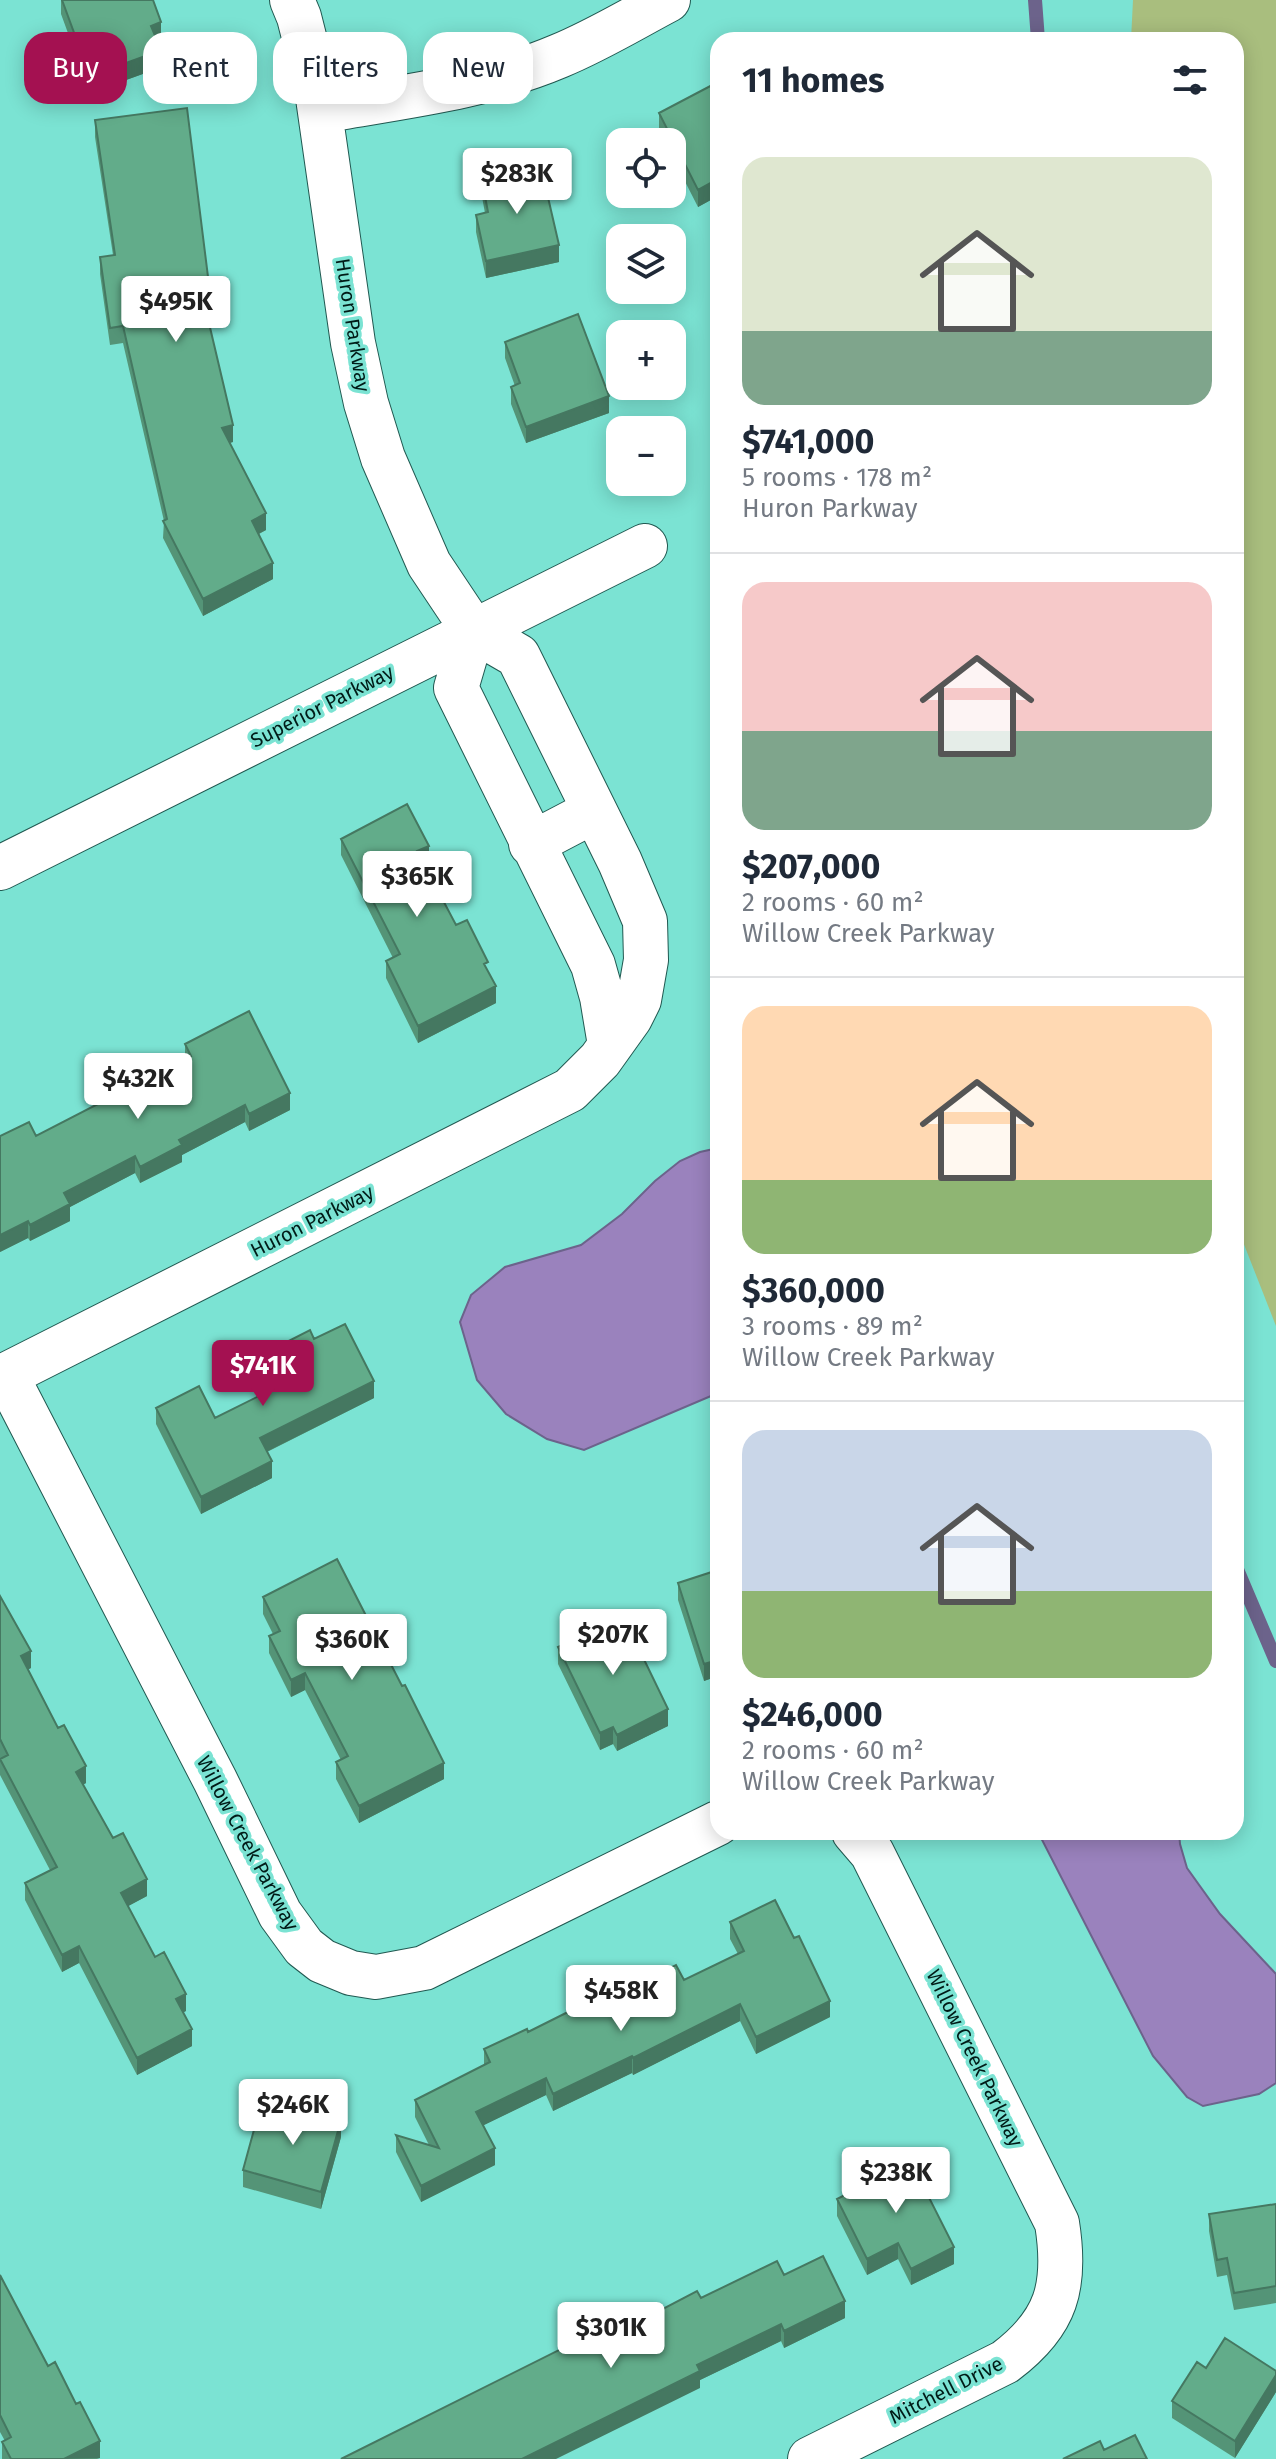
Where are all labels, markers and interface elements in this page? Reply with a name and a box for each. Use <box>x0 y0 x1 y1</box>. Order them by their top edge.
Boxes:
chip: Buy <box>24 32 127 104</box>
chip: Rent <box>143 32 257 104</box>
chip: Filters <box>273 32 407 104</box>
chip: New <box>423 32 533 104</box>
icon: filters <box>1168 58 1212 102</box>
text: 11 homes <box>742 60 884 101</box>
map controls <box>606 128 686 496</box>
button: locate <box>606 128 686 208</box>
pin: $283K <box>461 148 573 216</box>
text: $283K <box>481 158 553 189</box>
icon: home <box>905 209 1049 353</box>
button: layers <box>606 224 686 304</box>
street label: Huron Parkway <box>331 256 375 394</box>
pin: $495K <box>120 276 232 344</box>
text: $495K <box>139 286 213 317</box>
button: + <box>606 320 686 400</box>
button: − <box>606 416 686 496</box>
text: $741,000 <box>742 421 874 462</box>
text: 5 rooms · 178 m² <box>742 462 932 493</box>
text: Huron Parkway <box>742 493 917 524</box>
icon: home <box>905 634 1049 778</box>
street label: Superior Parkway <box>246 660 398 752</box>
text: $207,000 <box>742 846 880 887</box>
pin: $365K <box>361 851 473 919</box>
text: $365K <box>381 861 453 892</box>
text: 2 rooms · 60 m² <box>742 887 924 918</box>
text: Willow Creek Parkway <box>742 918 995 949</box>
pin: $432K <box>82 1053 194 1121</box>
icon: home <box>905 1058 1049 1202</box>
text: $432K <box>102 1063 174 1094</box>
street label: Huron Parkway <box>246 1180 378 1262</box>
text: $360,000 <box>742 1270 885 1311</box>
text: 3 rooms · 89 m² <box>742 1311 923 1342</box>
pin: $741K <box>207 1340 319 1408</box>
text: Willow Creek Parkway <box>742 1342 995 1373</box>
text: $741K <box>230 1350 296 1381</box>
icon: home <box>905 1482 1049 1626</box>
pin: $207K <box>557 1609 669 1677</box>
pin: $360K <box>296 1614 408 1682</box>
text: $207K <box>578 1619 648 1650</box>
text: $360K <box>315 1624 389 1655</box>
text: $246,000 <box>742 1694 883 1735</box>
text: 2 rooms · 60 m² <box>742 1735 924 1766</box>
street label: Willow Creek Parkway <box>192 1752 304 1935</box>
text: Willow Creek Parkway <box>742 1766 995 1797</box>
pin: $458K <box>565 1965 677 2033</box>
street label: Willow Creek Parkway <box>922 1965 1028 2151</box>
text: $458K <box>584 1975 658 2006</box>
pin: $246K <box>237 2079 349 2147</box>
text: $246K <box>257 2089 329 2120</box>
pin: $238K <box>840 2147 952 2215</box>
text: $238K <box>860 2157 932 2188</box>
pin: $301K <box>555 2302 667 2370</box>
text: $301K <box>576 2312 646 2343</box>
street label: Mitchell Drive <box>885 2351 1007 2429</box>

